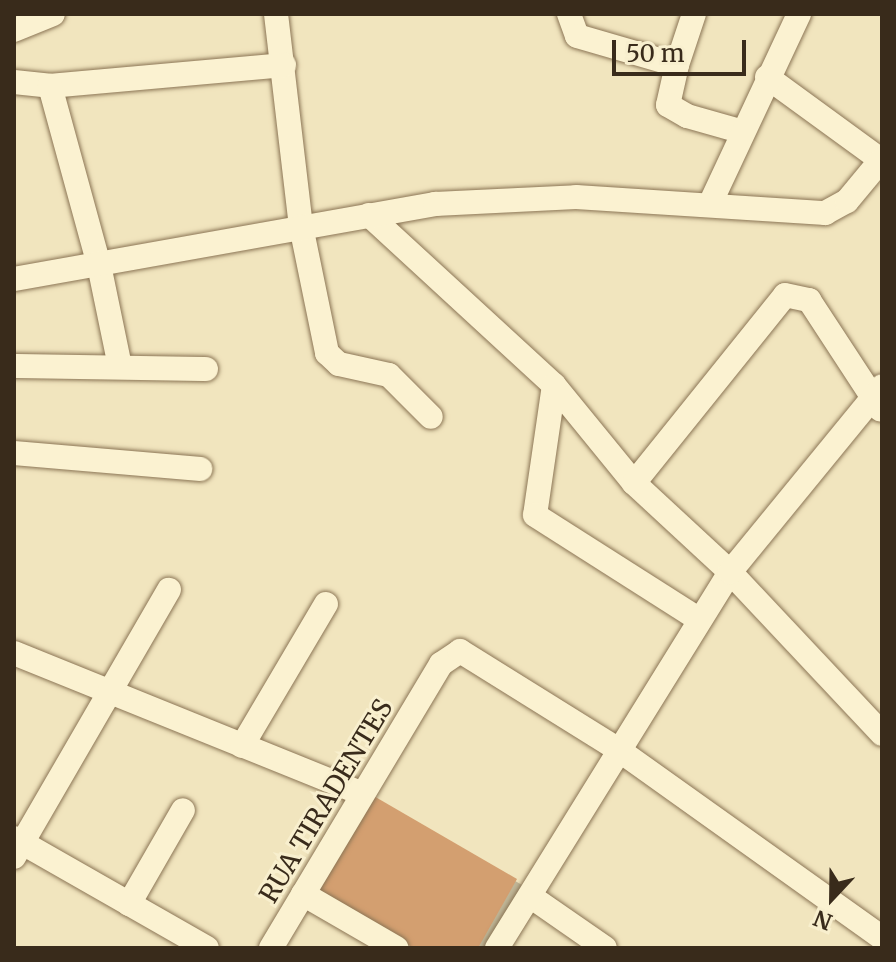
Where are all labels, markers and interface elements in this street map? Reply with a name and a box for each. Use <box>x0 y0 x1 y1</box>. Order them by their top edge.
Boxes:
scale bar <box>616 24 750 74</box>
text: 50 m <box>626 38 685 69</box>
street label: RUA TIRADENTES <box>253 694 399 908</box>
north arrow <box>792 858 872 938</box>
text: N <box>810 904 836 936</box>

